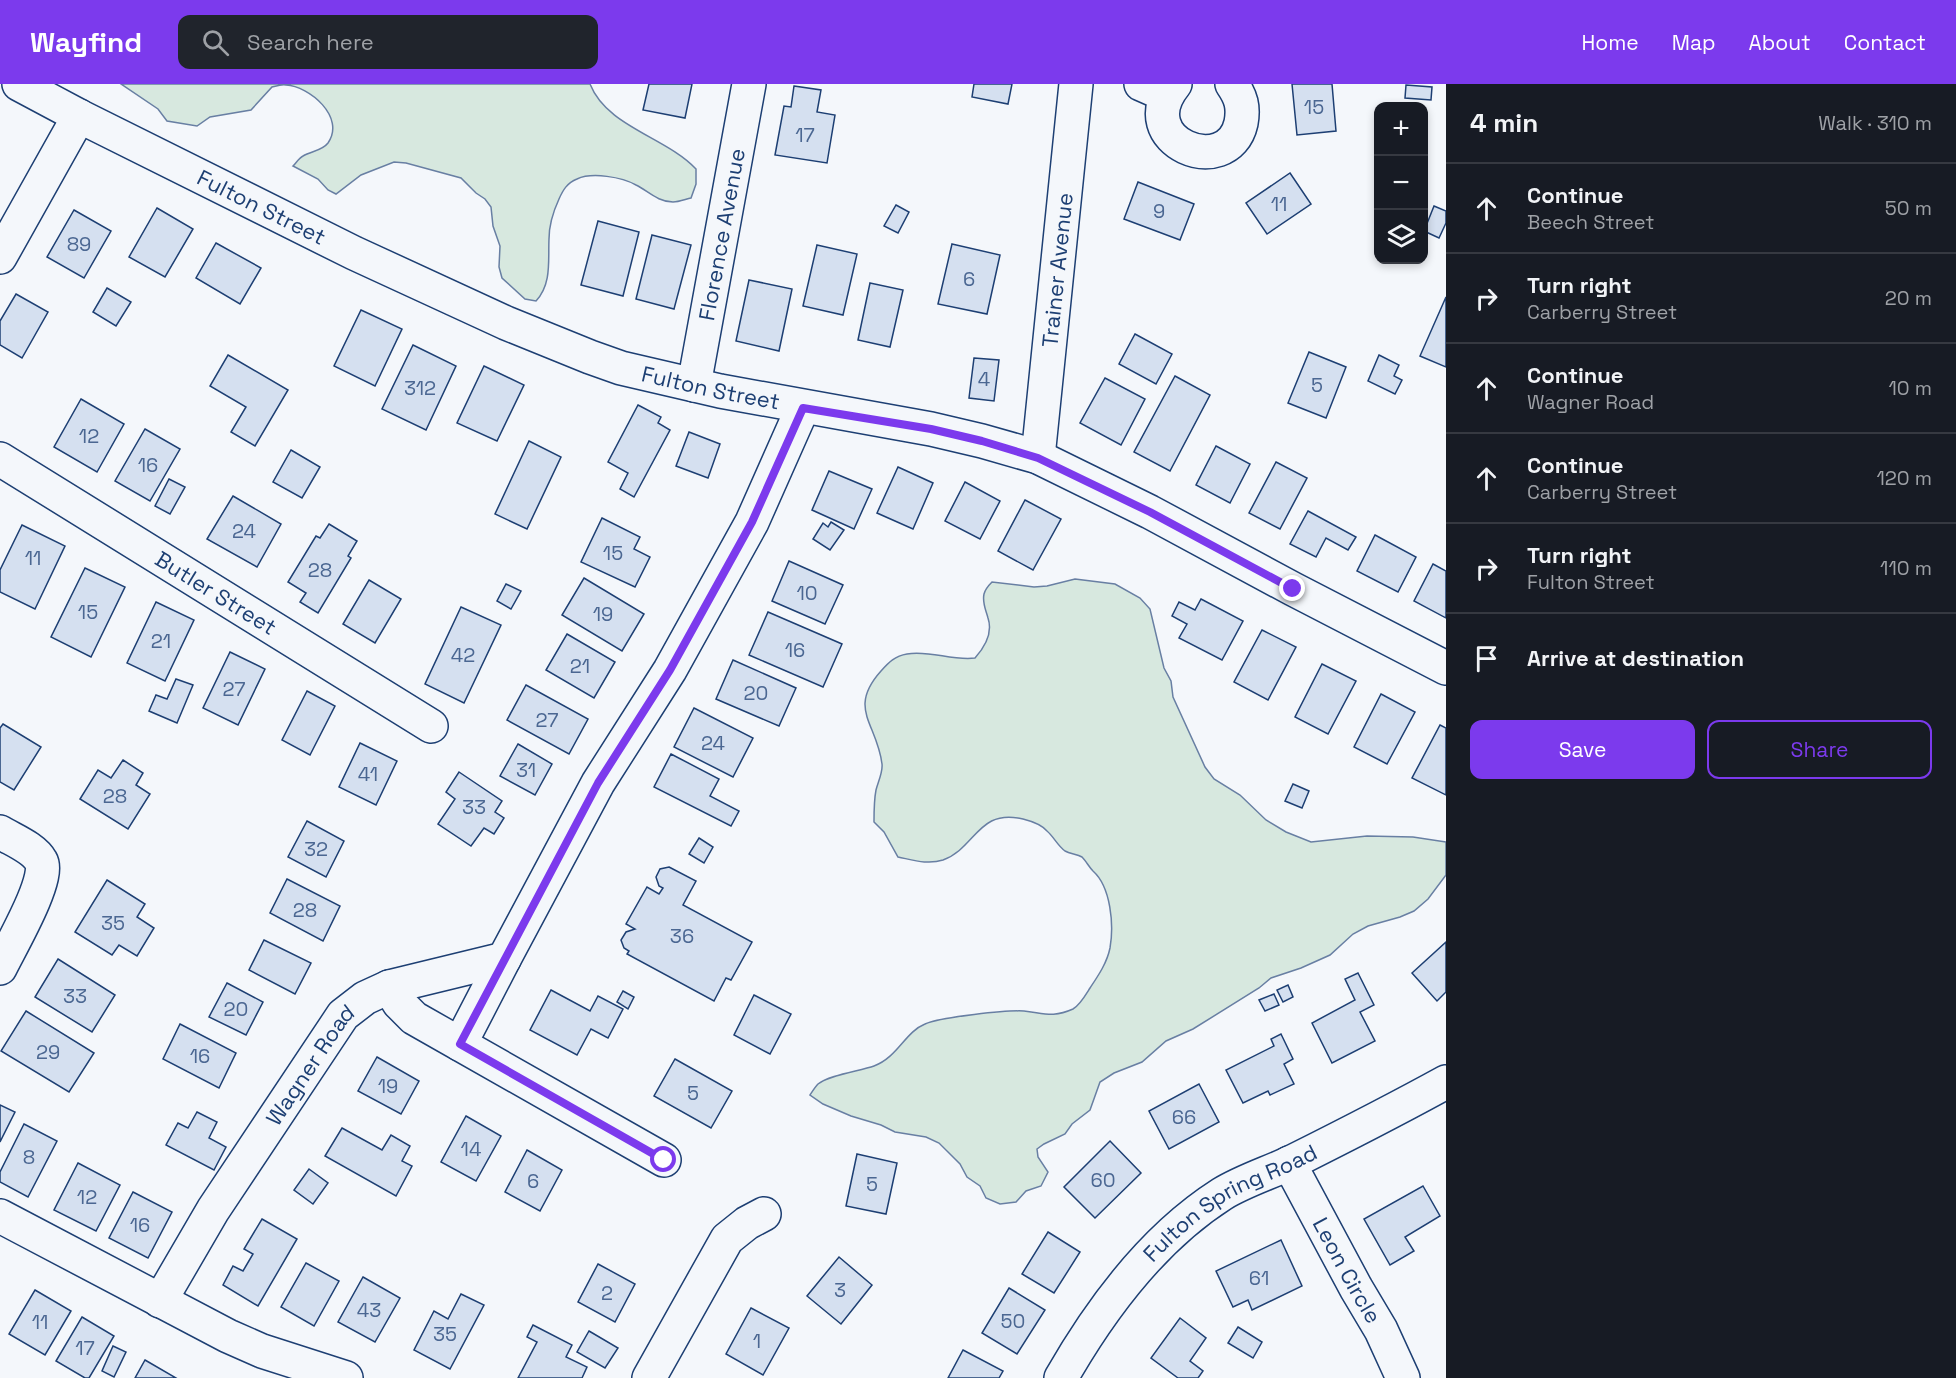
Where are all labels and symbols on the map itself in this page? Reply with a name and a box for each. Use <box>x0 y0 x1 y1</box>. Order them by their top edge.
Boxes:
house number: 15 <box>1304 94 1324 120</box>
house number: 17 <box>795 122 815 148</box>
street label: Florence Avenue <box>692 146 751 323</box>
street label: Fulton Street <box>192 163 331 251</box>
street label: Trainer Avenue <box>1035 191 1079 349</box>
house number: 11 <box>1271 191 1287 217</box>
house number: 9 <box>1153 198 1165 224</box>
house number: 89 <box>67 231 91 257</box>
house number: 6 <box>963 266 975 292</box>
street label: Fulton Street <box>639 359 782 416</box>
house number: 4 <box>978 366 990 392</box>
house number: 5 <box>1311 372 1323 398</box>
house number: 312 <box>404 375 436 401</box>
house number: 12 <box>79 423 99 449</box>
house number: 16 <box>138 452 158 478</box>
house number: 24 <box>232 518 256 544</box>
house number: 15 <box>603 540 623 566</box>
house number: 11 <box>25 545 41 571</box>
street label: Butler Street <box>150 545 282 641</box>
house number: 28 <box>308 557 332 583</box>
route end <box>1279 575 1305 601</box>
house number: 10 <box>796 580 818 606</box>
house number: 15 <box>78 599 98 625</box>
house number: 19 <box>593 601 613 627</box>
house number: 21 <box>151 628 171 654</box>
house number: 16 <box>785 637 805 663</box>
house number: 42 <box>451 642 475 668</box>
house number: 21 <box>570 653 590 679</box>
house number: 27 <box>222 676 246 702</box>
house number: 20 <box>744 680 768 706</box>
house number: 27 <box>535 707 559 733</box>
house number: 24 <box>701 730 725 756</box>
house number: 31 <box>516 757 536 783</box>
house number: 41 <box>358 761 378 787</box>
house number: 28 <box>103 783 127 809</box>
house number: 33 <box>462 794 486 820</box>
house number: 32 <box>304 836 328 862</box>
house number: 28 <box>293 897 317 923</box>
house number: 35 <box>101 910 125 936</box>
house number: 36 <box>670 923 694 949</box>
house number: 33 <box>63 983 87 1009</box>
house number: 20 <box>224 996 248 1022</box>
street label: Wagner Road <box>259 998 360 1131</box>
house number: 29 <box>36 1039 60 1065</box>
house number: 16 <box>190 1043 210 1069</box>
house number: 19 <box>378 1073 398 1099</box>
house number: 5 <box>687 1080 699 1106</box>
house number: 66 <box>1172 1104 1196 1130</box>
house number: 14 <box>461 1136 481 1162</box>
street label: Fulton Spring Road <box>1137 1138 1322 1267</box>
house number: 8 <box>23 1144 35 1170</box>
route start <box>650 1146 676 1172</box>
house number: 60 <box>1090 1167 1116 1193</box>
house number: 6 <box>527 1168 539 1194</box>
house number: 5 <box>866 1171 878 1197</box>
house number: 12 <box>77 1184 97 1210</box>
house number: 16 <box>130 1212 150 1238</box>
street label: Leon Circle <box>1307 1212 1388 1328</box>
house number: 61 <box>1249 1265 1269 1291</box>
house number: 3 <box>834 1277 846 1303</box>
house number: 2 <box>601 1280 613 1306</box>
house number: 43 <box>357 1297 381 1323</box>
house number: 50 <box>1001 1308 1025 1334</box>
house number: 11 <box>32 1309 48 1335</box>
house number: 35 <box>433 1321 457 1347</box>
house number: 1 <box>753 1328 761 1354</box>
house number: 17 <box>75 1335 95 1361</box>

